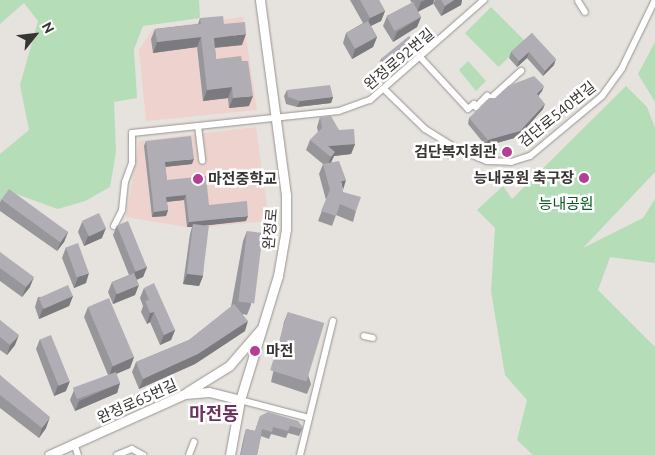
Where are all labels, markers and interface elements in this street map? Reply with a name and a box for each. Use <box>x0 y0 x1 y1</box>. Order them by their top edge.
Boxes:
north arrow <box>10 10 60 60</box>
text: N <box>39 19 58 36</box>
street label: 완정로92번길 <box>360 24 438 94</box>
street label: 검단로540번길 <box>515 77 599 151</box>
place label: 검단복지회관 <box>414 143 497 161</box>
marker: 검단복지회관 <box>501 146 513 158</box>
place label: 능내공원 축구장 <box>474 169 574 187</box>
place label: 마전중학교 <box>208 170 277 188</box>
marker: 능내공원 축구장 <box>578 172 590 184</box>
marker: 마전중학교 <box>192 173 204 185</box>
park label: 능내공원 <box>538 195 594 213</box>
street label: 완정로 <box>259 208 281 250</box>
place label: 마전 <box>266 342 294 360</box>
marker: 마전 <box>248 344 262 358</box>
street label: 완정로65번길 <box>94 375 180 427</box>
district label: 마전동 <box>189 402 239 424</box>

